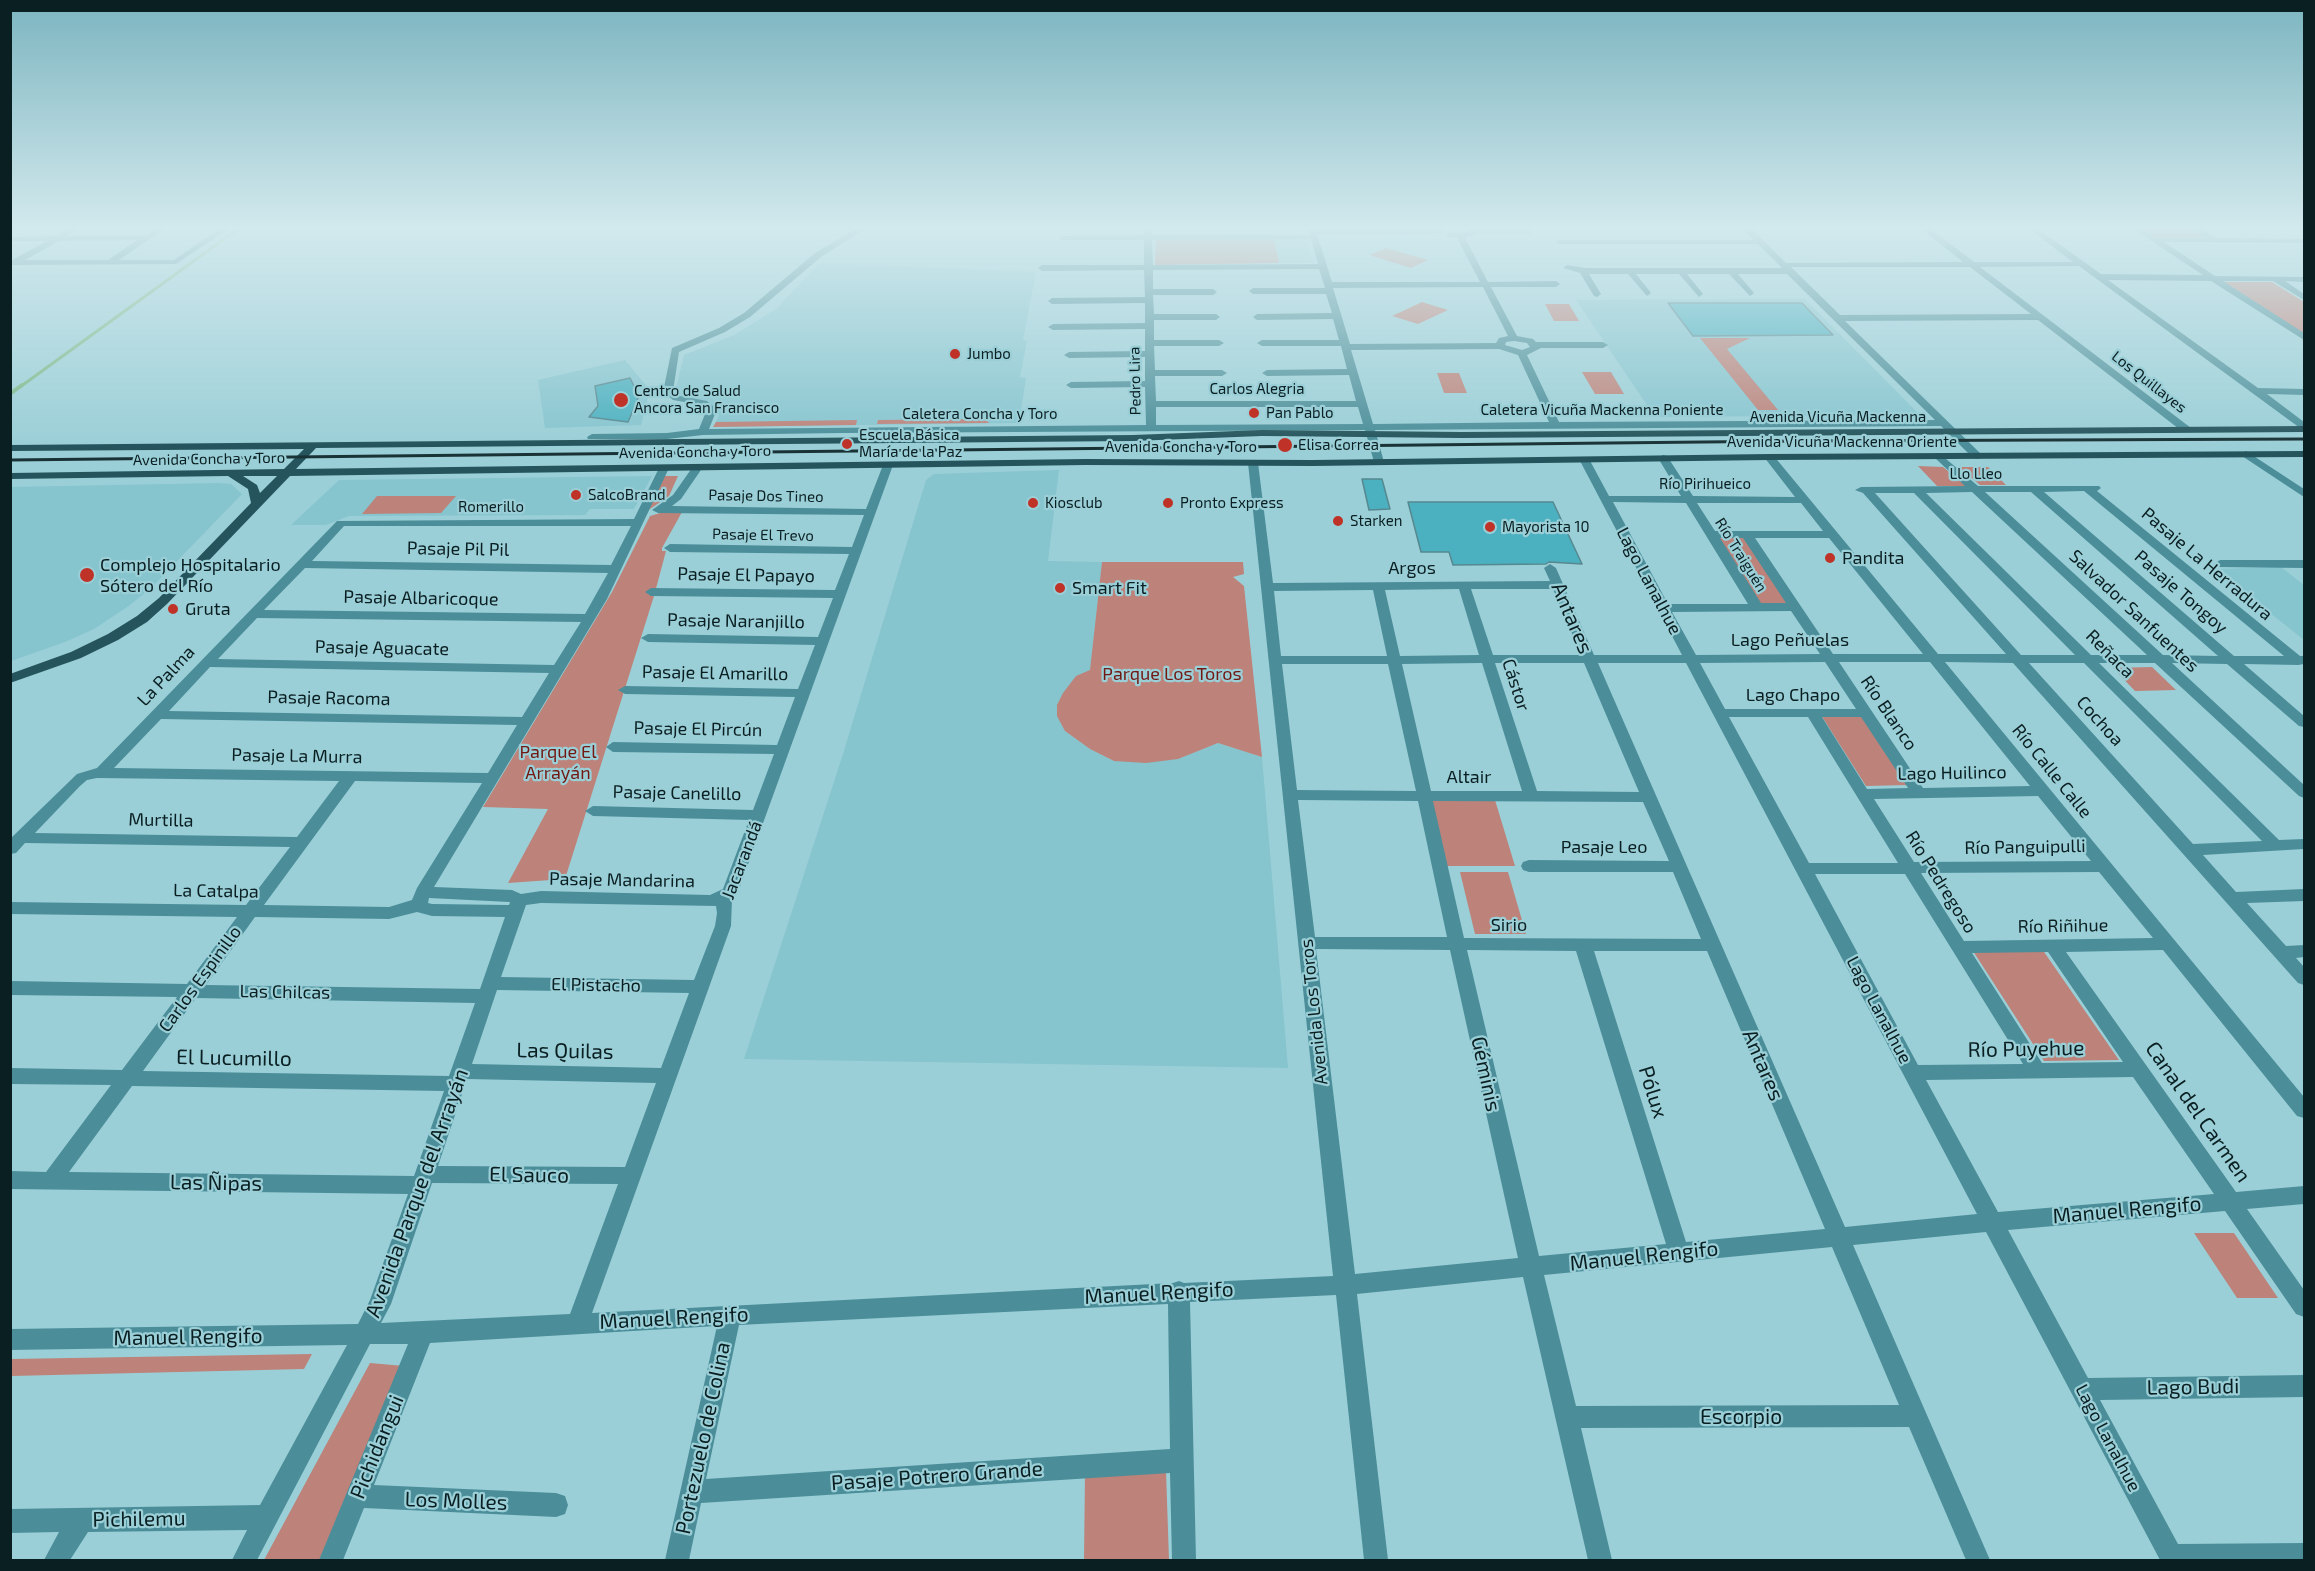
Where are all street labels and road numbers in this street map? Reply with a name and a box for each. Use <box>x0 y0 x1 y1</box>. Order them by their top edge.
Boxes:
street label: Pedro Lira <box>1125 346 1145 416</box>
street label: Los Quillayes <box>2108 347 2190 417</box>
street label: Carlos Alegria <box>1210 380 1304 398</box>
street label: Caletera Vicuña Mackenna Poniente <box>1480 401 1724 419</box>
street label: Caletera Concha y Toro <box>902 405 1058 423</box>
street label: Avenida Vicuña Mackenna <box>1750 408 1926 426</box>
street label: Avenida Vicuña Mackenna Oriente <box>1727 433 1957 451</box>
street label: Avenida Concha y Toro <box>1105 438 1257 456</box>
street label: Avenida Concha y Toro <box>619 442 771 462</box>
street label: Avenida Concha y Toro <box>133 449 285 469</box>
street label: Llo Lleo <box>1950 465 2002 483</box>
street label: Río Pirihueico <box>1659 475 1751 493</box>
street label: Pasaje Dos Tineo <box>708 486 824 506</box>
street label: Romerillo <box>458 498 524 516</box>
street label: Pasaje La Herradura <box>2137 503 2277 625</box>
street label: Río Traiguén <box>1711 515 1771 595</box>
street label: Lago Lanalhue <box>1612 524 1686 638</box>
street label: Pasaje El Trevo <box>712 525 814 545</box>
street label: Pasaje Pil Pil <box>407 537 509 561</box>
street label: Salvador Sanfuentes <box>2065 545 2203 677</box>
street label: Pasaje Tongoy <box>2130 546 2232 638</box>
street label: Argos <box>1388 557 1436 579</box>
street label: Pasaje El Papayo <box>677 563 815 587</box>
street label: Antares <box>1546 579 1598 657</box>
street label: Pasaje Albaricoque <box>343 586 499 610</box>
street label: Pasaje Naranjillo <box>667 609 805 633</box>
street label: Reñaca <box>2081 625 2139 683</box>
street label: Lago Peñuelas <box>1731 629 1849 651</box>
street label: Pasaje Aguacate <box>315 636 449 660</box>
street label: La Palma <box>133 641 199 711</box>
street label: Cástor <box>1497 656 1535 714</box>
street label: Pasaje El Amarillo <box>642 661 788 685</box>
street label: Río Blanco <box>1856 671 1922 755</box>
street label: Lago Chapo <box>1746 684 1840 706</box>
street label: Pasaje Racoma <box>267 686 391 710</box>
street label: Cochoa <box>2072 692 2128 750</box>
street label: Pasaje El Pircún <box>633 717 763 741</box>
street label: Río Calle Calle <box>2007 720 2097 822</box>
street label: Pasaje La Murra <box>231 744 363 768</box>
street label: Lago Huilinco <box>1897 761 2007 785</box>
street label: Altair <box>1447 766 1491 788</box>
street label: Pasaje Canelillo <box>613 781 741 805</box>
street label: Murtilla <box>128 809 194 831</box>
street label: Jacarandá <box>717 818 767 902</box>
street label: Río Pedregoso <box>1901 827 1981 937</box>
street label: Río Panguipulli <box>1964 835 2086 859</box>
street label: Pasaje Leo <box>1561 836 1647 858</box>
street label: Pasaje Mandarina <box>549 868 695 892</box>
street label: La Catalpa <box>173 879 259 903</box>
street label: Sirio <box>1491 914 1527 936</box>
street label: Río Riñihue <box>2017 914 2109 938</box>
street label: Carlos Espinillo <box>154 922 246 1036</box>
street label: Avenida Los Toros <box>1296 938 1332 1086</box>
street label: Lago Lanalhue <box>1842 953 1916 1067</box>
street label: El Pistacho <box>551 973 641 997</box>
street label: Las Chilcas <box>239 980 331 1004</box>
street label: Antares <box>1737 1026 1789 1104</box>
street label: Géminis <box>1466 1034 1506 1114</box>
street label: Río Puyehue <box>1967 1035 2085 1063</box>
street label: Canal del Carmen <box>2140 1037 2256 1187</box>
street label: Las Quilas <box>516 1038 614 1064</box>
street label: El Lucumillo <box>176 1044 292 1072</box>
street label: Pólux <box>1633 1063 1673 1121</box>
street label: Avenida Parque del Arrayán <box>360 1065 474 1321</box>
street label: El Sauco <box>489 1162 569 1188</box>
street label: Las Ñipas <box>170 1170 262 1196</box>
street label: Manuel Rengifo <box>2052 1191 2202 1229</box>
street label: Manuel Rengifo <box>1568 1236 1720 1276</box>
street label: Manuel Rengifo <box>1084 1277 1234 1309</box>
street label: Manuel Rengifo <box>599 1302 749 1334</box>
street label: Manuel Rengifo <box>113 1323 263 1351</box>
street label: Portezuelo de Colina <box>670 1340 736 1536</box>
street label: Lago Budi <box>2146 1374 2240 1400</box>
street label: Lago Lanalhue <box>2071 1381 2145 1495</box>
street label: Pichidangui <box>345 1391 409 1503</box>
street label: Escorpio <box>1700 1404 1782 1430</box>
street label: Pasaje Potrero Grande <box>830 1456 1044 1496</box>
street label: Los Molles <box>404 1487 508 1515</box>
street label: Pichilemu <box>92 1506 186 1532</box>

